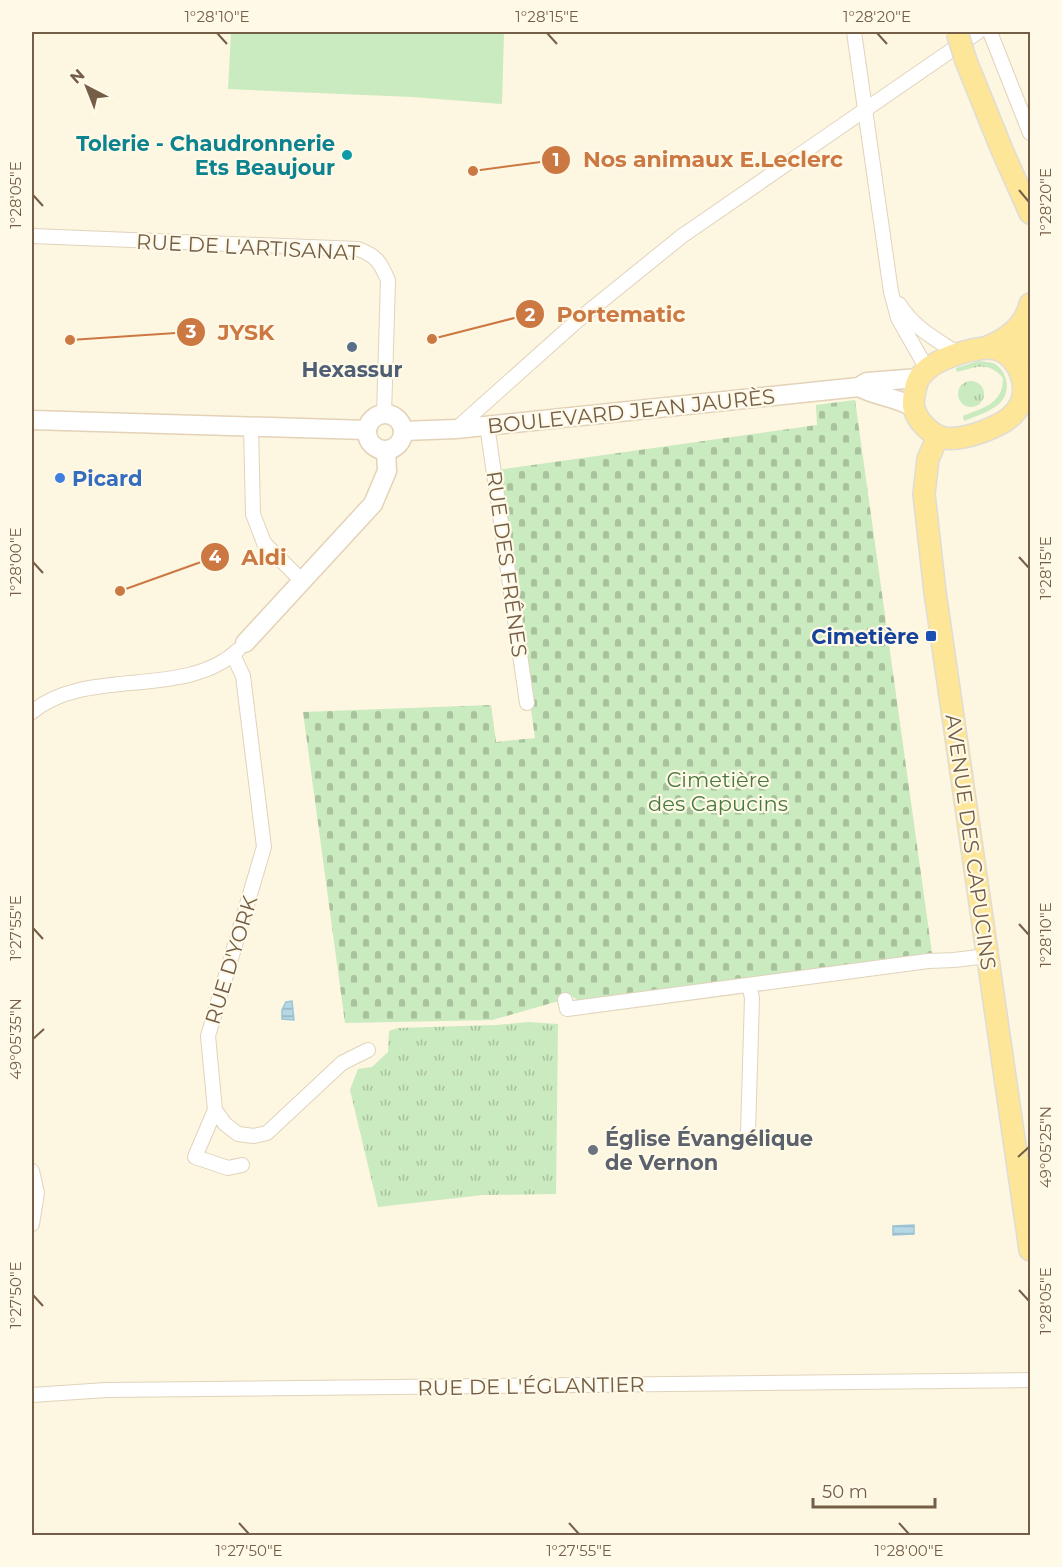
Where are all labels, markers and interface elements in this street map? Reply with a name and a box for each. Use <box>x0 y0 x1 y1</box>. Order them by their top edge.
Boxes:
text: 1°28'10"E <box>184 7 250 26</box>
text: 1°28'15"E <box>515 7 579 26</box>
text: 1°28'20"E <box>843 7 911 26</box>
north arrow <box>57 57 117 117</box>
text: N <box>66 65 88 88</box>
place label: Tolerie - Chaudronnerie Ets Beaujour <box>76 131 335 180</box>
callout: Nos animaux E.Leclerc <box>541 140 855 180</box>
text: Nos animaux E.Leclerc <box>583 146 843 173</box>
marker: Tolerie - Chaudronnerie Ets Beaujour <box>340 148 354 162</box>
text: 1 <box>552 149 560 171</box>
text: 1°28'05"E <box>6 161 25 229</box>
text: 1°28'20"E <box>1036 168 1055 236</box>
street label: RUE DE L'ARTISANAT <box>136 229 360 265</box>
callout: Portematic <box>515 294 698 334</box>
text: Portematic <box>556 301 686 328</box>
text: 2 <box>525 304 536 326</box>
callout: JYSK <box>176 312 286 352</box>
text: JYSK <box>217 319 275 346</box>
text: 3 <box>185 321 197 343</box>
marker: Hexassur <box>345 340 359 354</box>
place label: Hexassur <box>302 357 402 382</box>
street label: BOULEVARD JEAN JAURÈS <box>486 383 776 439</box>
place label: Picard <box>72 466 142 491</box>
street label: RUE DES FRÊNES <box>482 469 532 659</box>
marker: Picard <box>53 471 67 485</box>
text: 1°28'00"E <box>6 527 25 597</box>
text: 1°28'15"E <box>1036 536 1055 600</box>
callout: Aldi <box>200 537 299 577</box>
text: Aldi <box>240 544 287 571</box>
text: 4 <box>209 546 222 568</box>
place label: Cimetière <box>811 624 919 649</box>
marker: Cimetière <box>924 629 938 643</box>
street label: AVENUE DES CAPUCINS <box>941 712 1001 972</box>
park label: Cimetière des Capucins <box>648 767 788 816</box>
street label: RUE D'YORK <box>200 893 262 1027</box>
text: 1°27'55"E <box>6 895 25 961</box>
text: 1°28'10"E <box>1036 902 1055 968</box>
text: 49°05'35"N <box>6 998 25 1080</box>
text: 49°05'25"N <box>1036 1106 1055 1188</box>
place label: Église Évangélique de Vernon <box>605 1126 813 1175</box>
marker: Église Évangélique de Vernon <box>586 1143 600 1157</box>
text: 1°27'50"E <box>6 1261 25 1329</box>
text: 1°28'05"E <box>1036 1267 1055 1335</box>
street label: RUE DE L'ÉGLANTIER <box>417 1372 645 1400</box>
scale bar <box>813 1471 934 1509</box>
text: 50 m <box>822 1481 868 1503</box>
text: 1°27'50"E <box>215 1541 283 1560</box>
text: 1°27'55"E <box>546 1541 612 1560</box>
text: 1°28'00"E <box>874 1541 944 1560</box>

